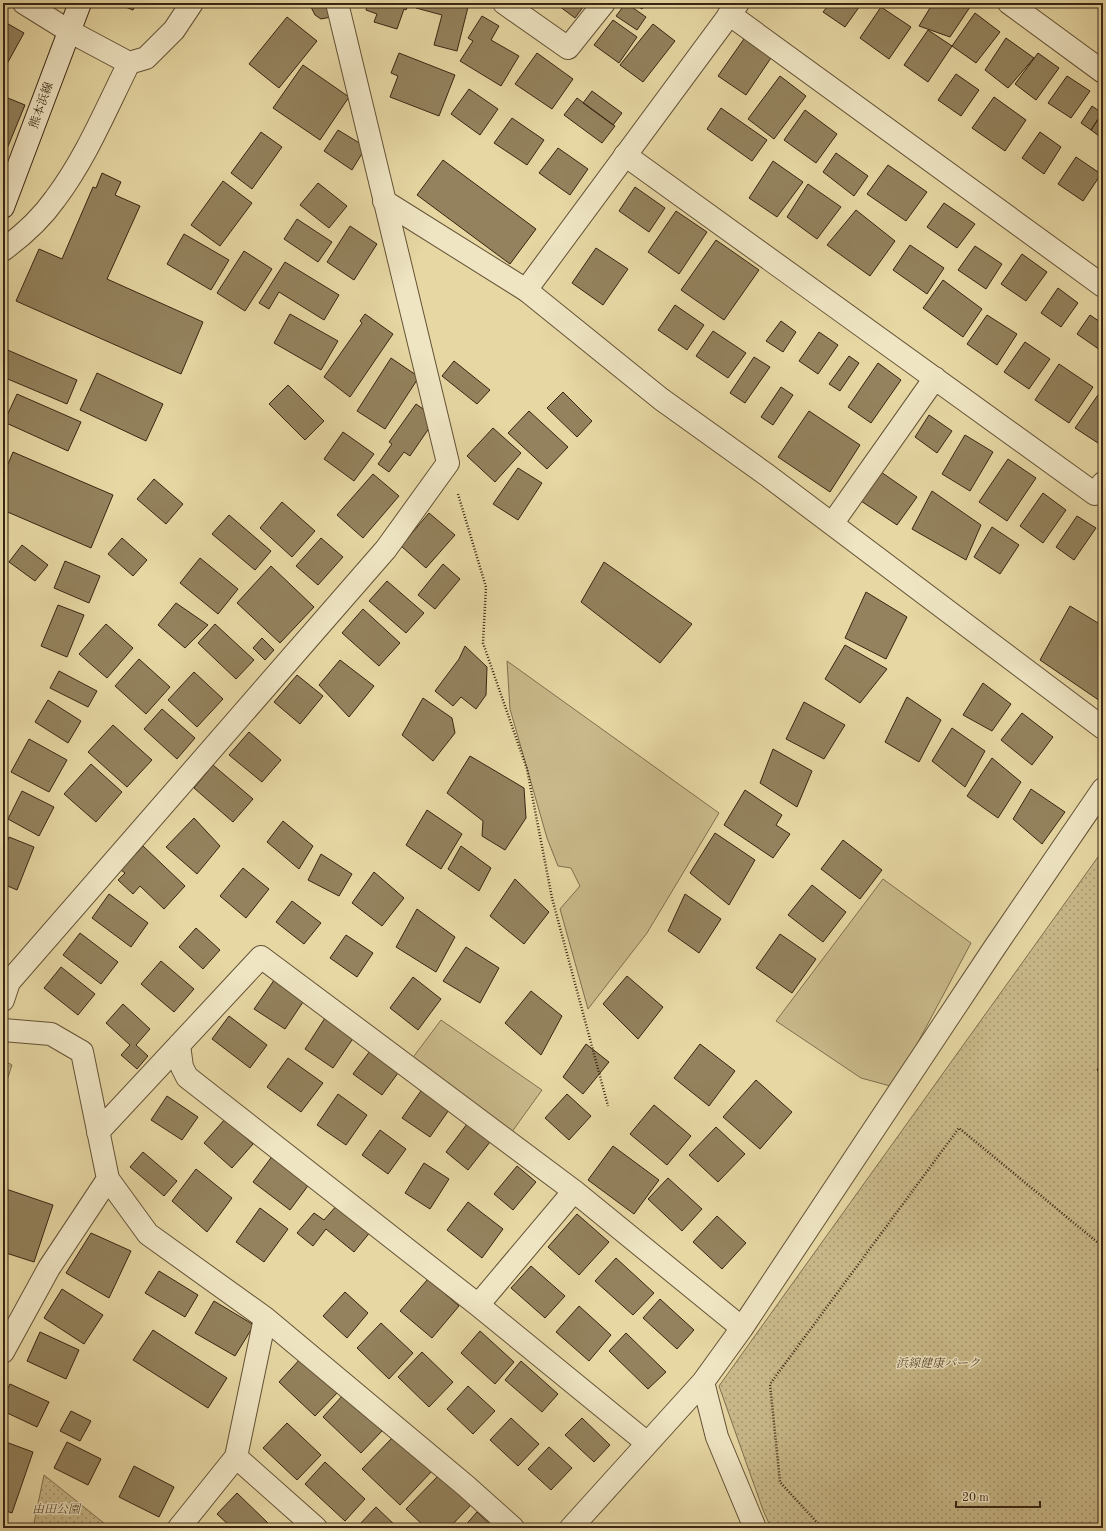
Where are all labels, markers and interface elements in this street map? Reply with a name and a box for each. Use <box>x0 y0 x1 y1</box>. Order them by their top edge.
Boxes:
street label: 熊本浜線 <box>26 80 56 130</box>
park label: 浜線健康パーク <box>896 1356 980 1370</box>
scale bar <box>956 1483 1040 1509</box>
text: 20 m <box>962 1492 989 1504</box>
park label: 由田公園 <box>32 1503 82 1516</box>

